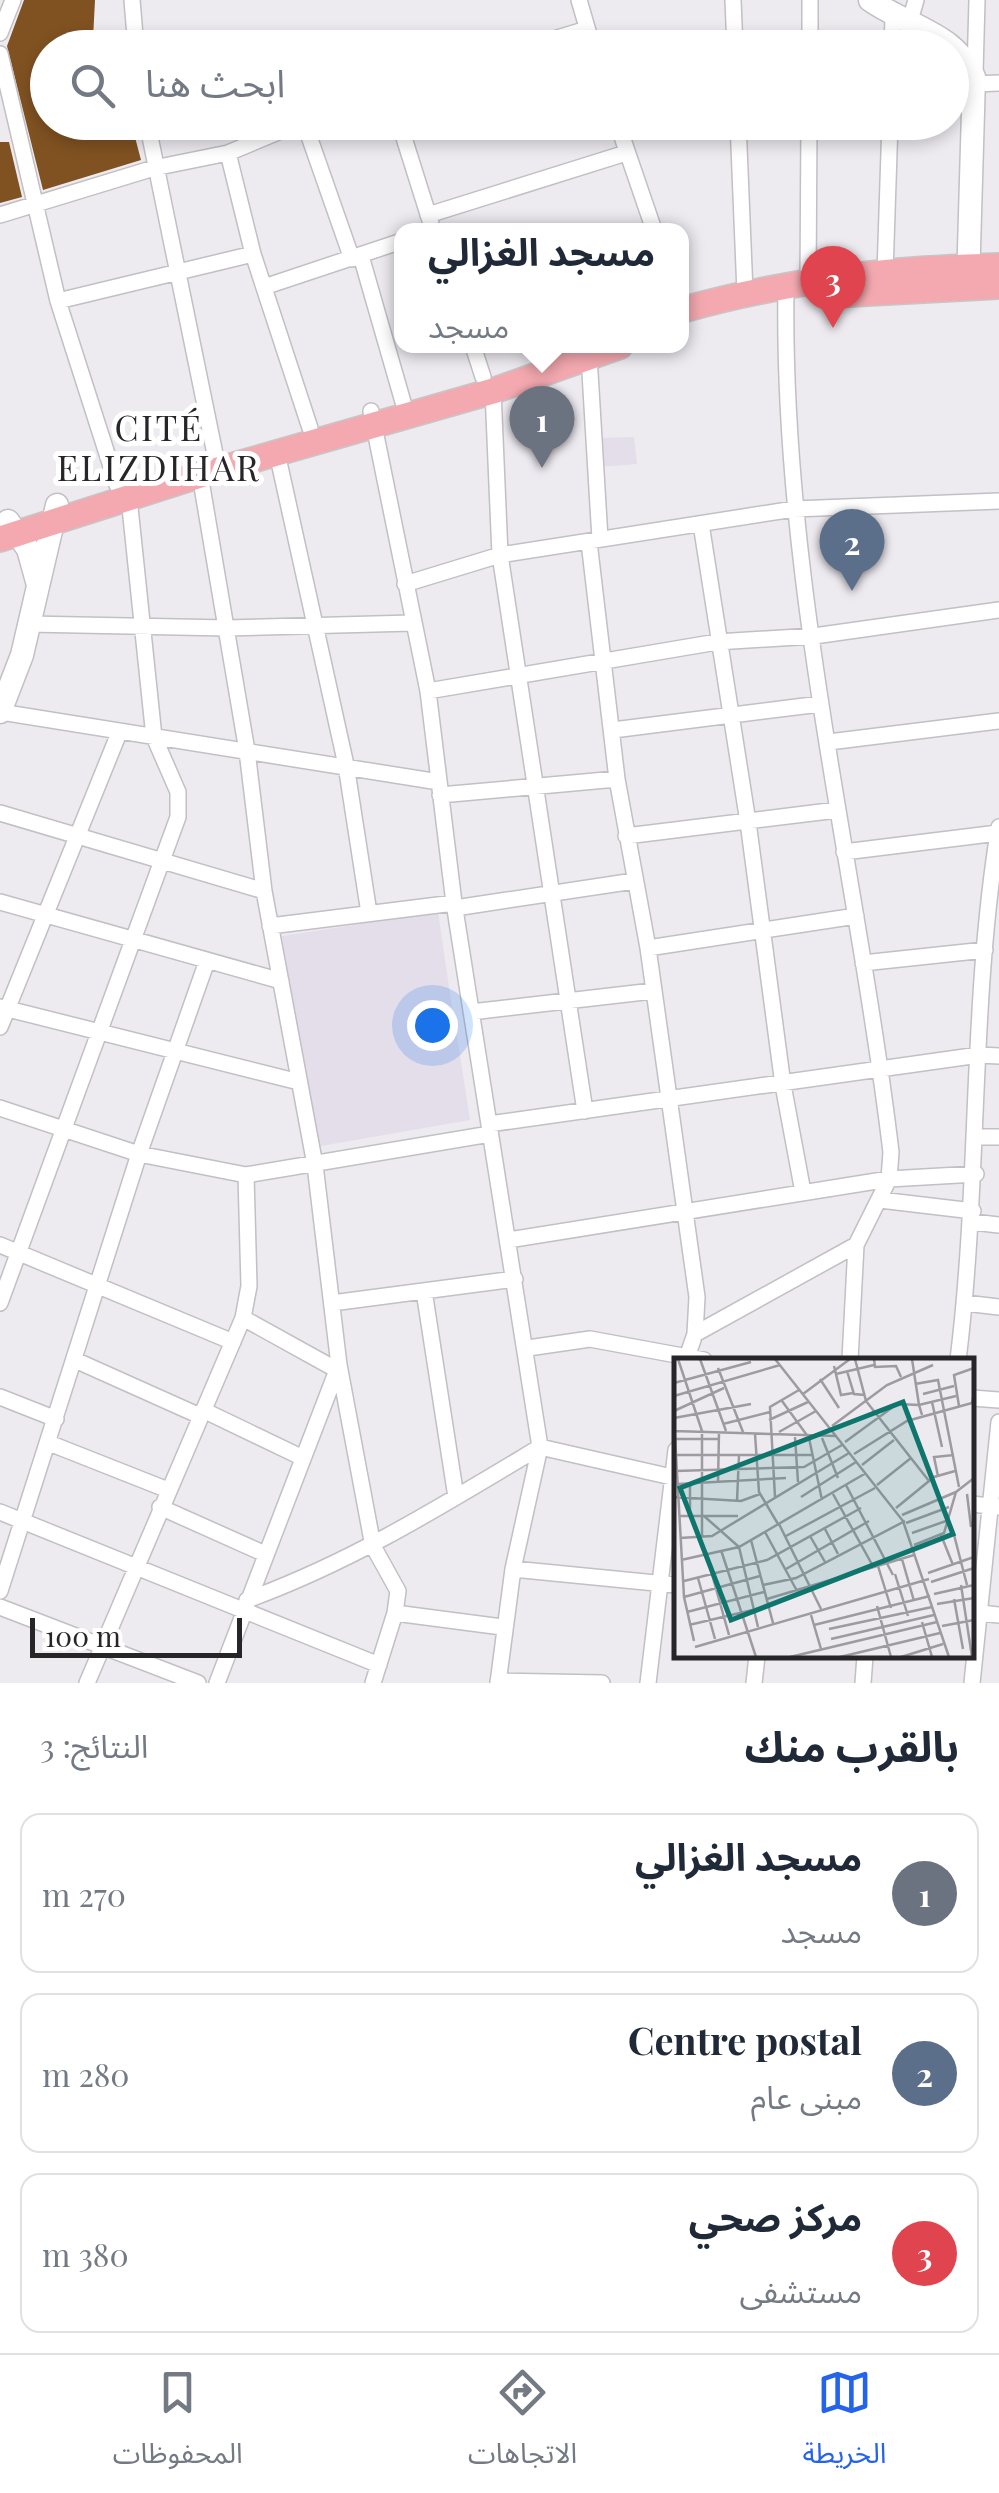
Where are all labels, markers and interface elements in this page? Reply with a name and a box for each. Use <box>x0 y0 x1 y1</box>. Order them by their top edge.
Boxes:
search box <box>30 30 969 140</box>
text: ابحث هنا <box>145 56 285 107</box>
icon: search <box>65 58 120 113</box>
popup <box>394 223 689 353</box>
text: مسجد الغزالي <box>428 225 655 276</box>
pin: 3 <box>800 245 866 328</box>
text: مسجد <box>428 303 509 346</box>
pin: 1 <box>510 386 574 468</box>
district label: CITÉ ELIZDIHAR <box>57 403 261 490</box>
pin: 2 <box>820 508 884 591</box>
your location <box>407 1000 458 1051</box>
inset map <box>674 1358 974 1658</box>
scale bar <box>30 1613 242 1658</box>
text: 100 m <box>45 1617 121 1654</box>
text: بالقرب منك <box>744 1717 959 1773</box>
text: النتائج: 3 <box>40 1723 148 1766</box>
text: مسجد الغزالي <box>635 1830 862 1881</box>
text: 270 m <box>42 1872 126 1915</box>
text: 1 <box>918 1872 931 1915</box>
text: مسجد <box>781 1908 862 1951</box>
text: Centre postal <box>628 2014 862 2065</box>
text: 280 m <box>42 2052 130 2095</box>
text: 2 <box>916 2052 933 2095</box>
text: مبنى عام <box>751 2074 862 2117</box>
text: مركز صحي <box>689 2190 862 2241</box>
text: 380 m <box>42 2232 129 2275</box>
text: 3 <box>917 2232 932 2275</box>
text: مستشفى <box>739 2268 862 2311</box>
tab: المحفوظات <box>113 2365 243 2484</box>
tab: الاتجاهات <box>468 2365 577 2484</box>
tab: الخريطة <box>802 2365 886 2484</box>

